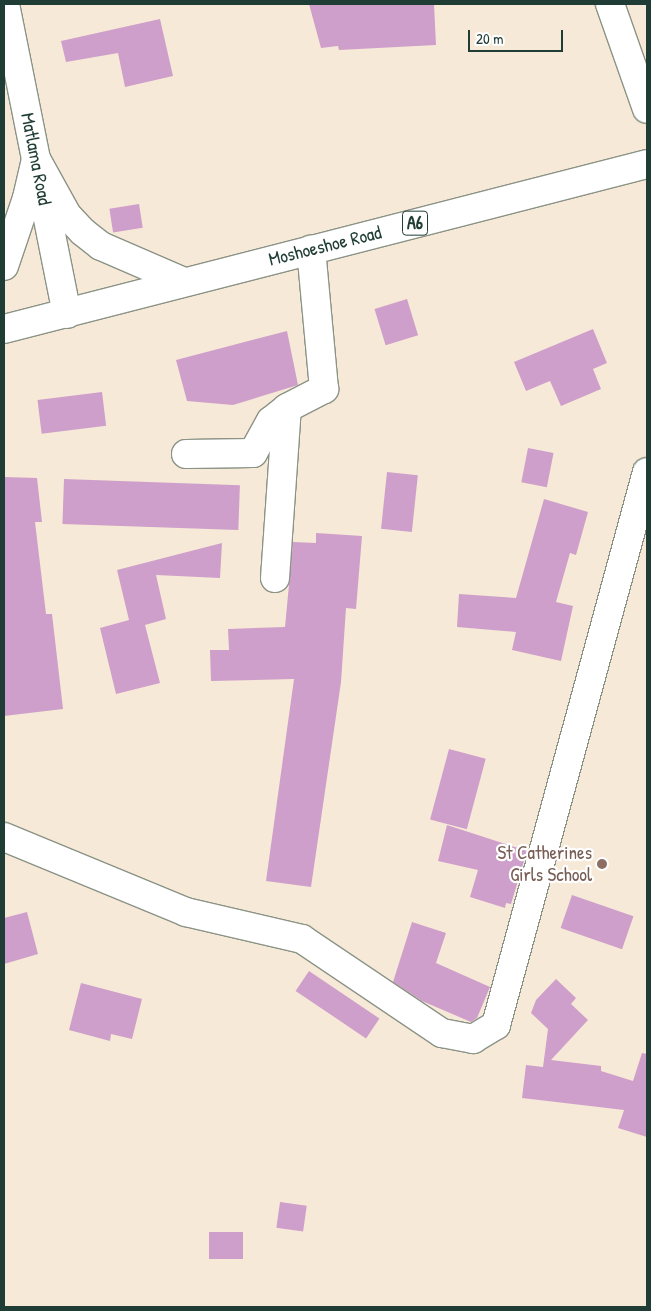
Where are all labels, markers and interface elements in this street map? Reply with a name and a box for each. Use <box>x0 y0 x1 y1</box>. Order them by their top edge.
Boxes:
scale bar <box>471 20 566 52</box>
text: 20 m <box>476 28 503 49</box>
street label: Matlama Road <box>16 111 56 207</box>
road number: A6 <box>401 208 429 238</box>
street label: Moshoeshoe Road <box>266 221 384 271</box>
place label: St Catherines Girls School <box>497 842 592 886</box>
marker: St Catherines Girls School <box>596 858 608 870</box>

